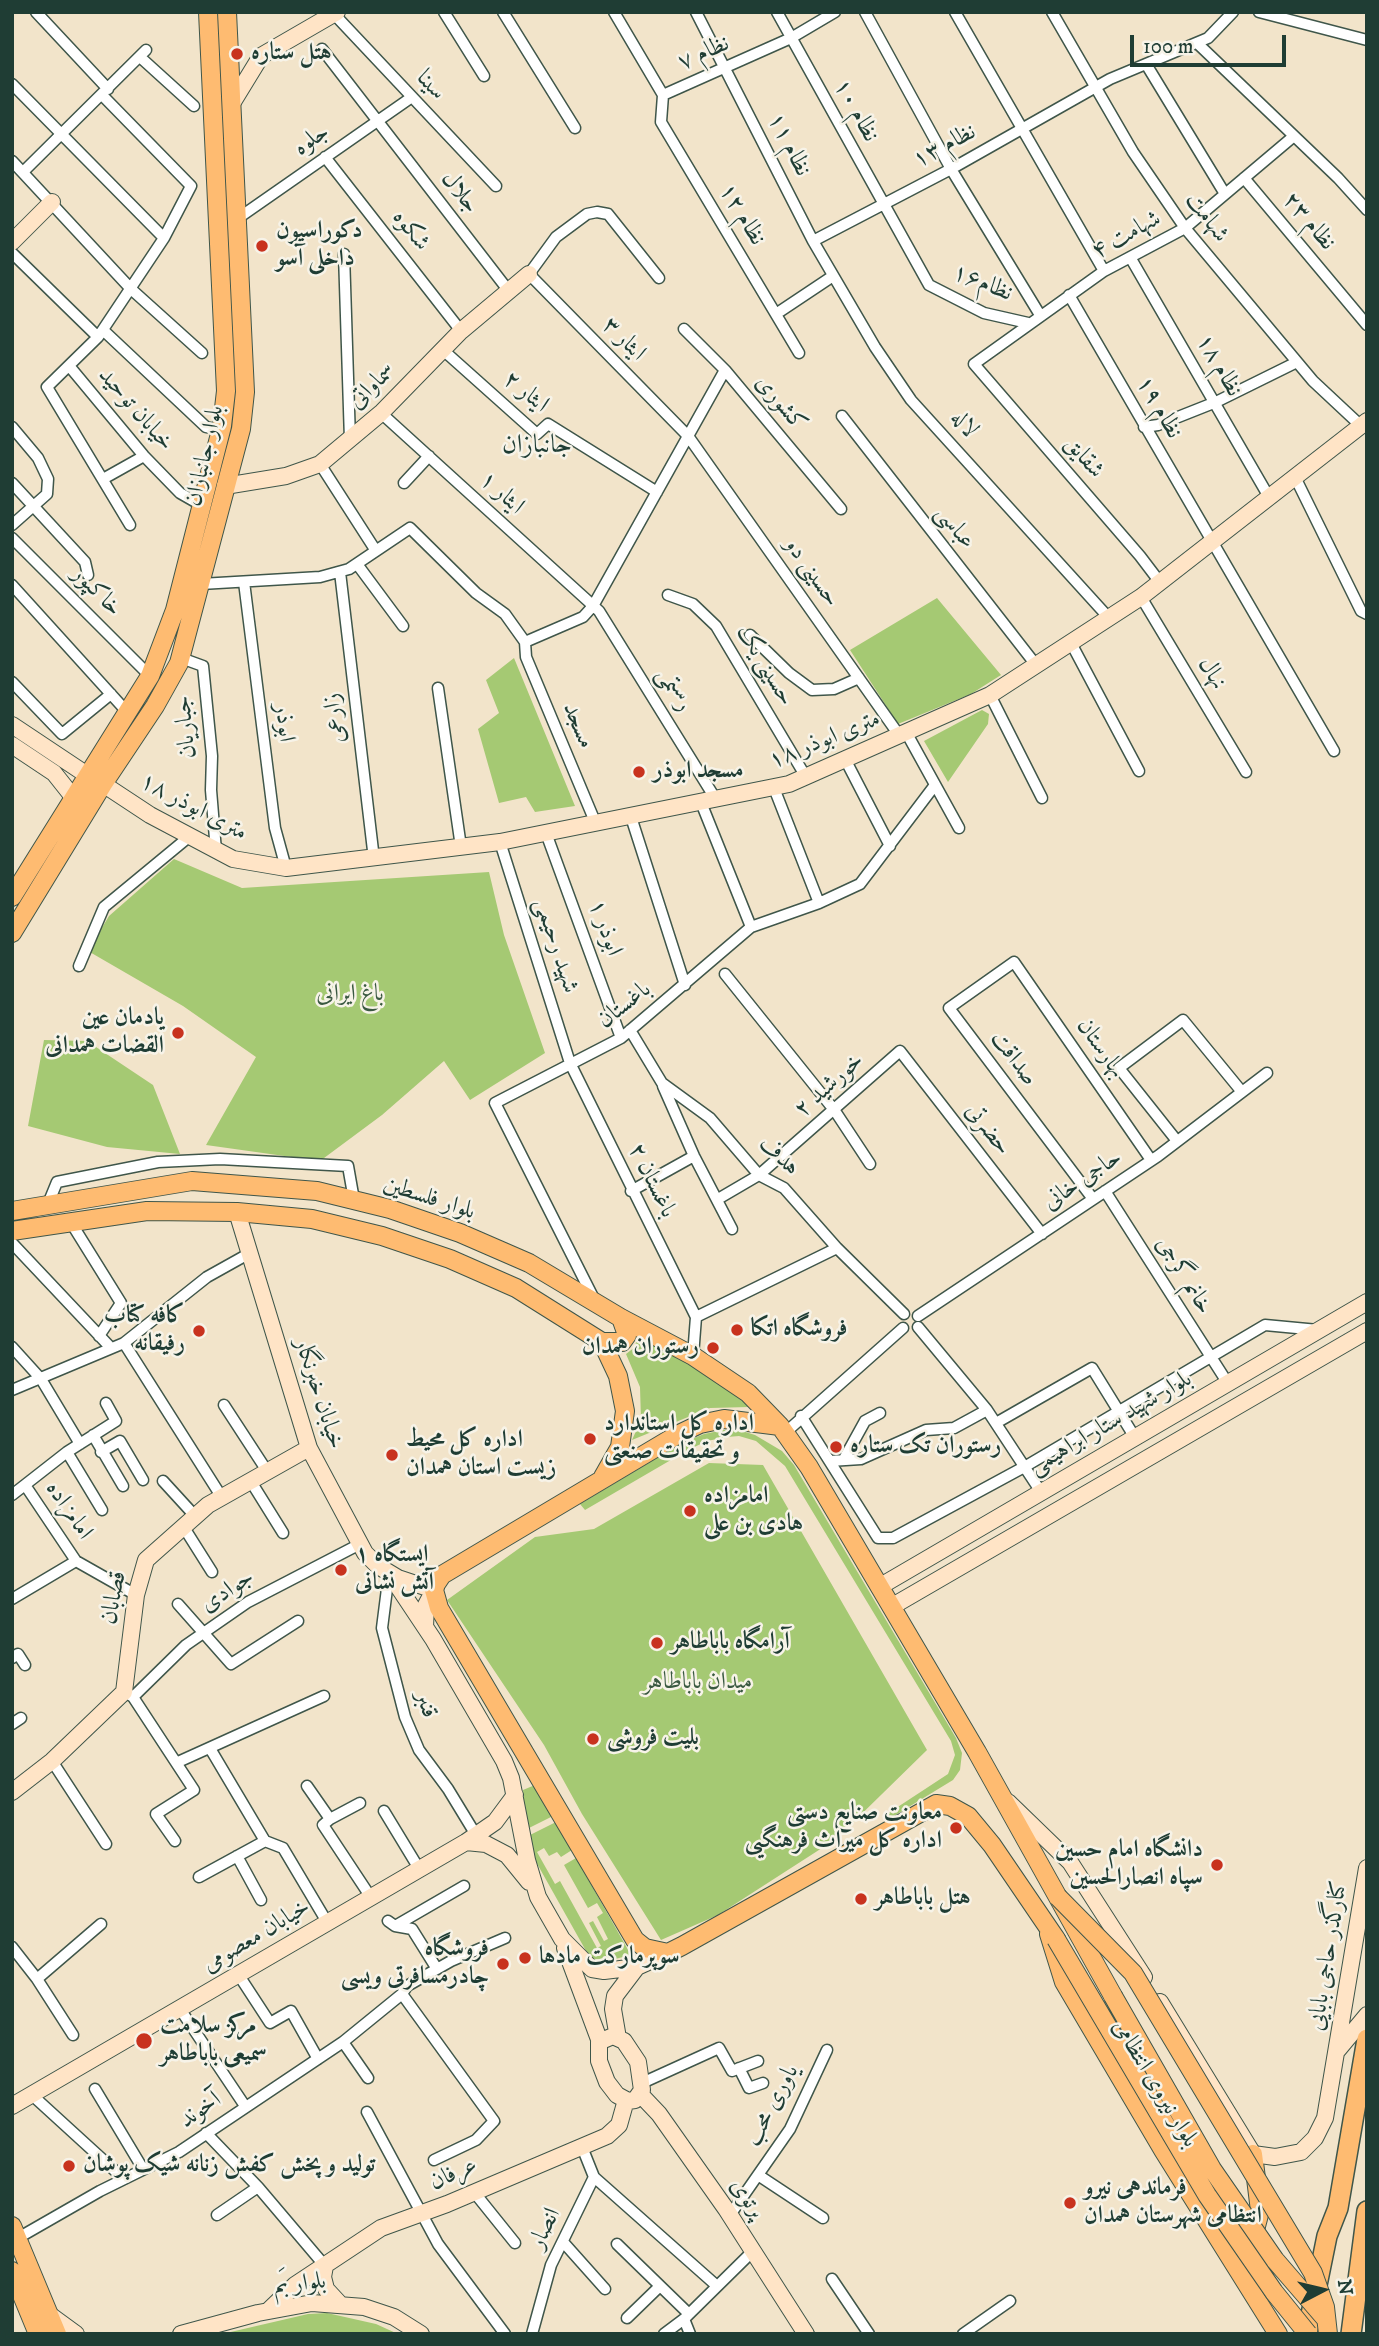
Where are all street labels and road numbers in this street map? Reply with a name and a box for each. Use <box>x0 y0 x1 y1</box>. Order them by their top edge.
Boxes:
street label: نظام ۷ <box>674 30 734 78</box>
street label: سینا <box>409 65 451 107</box>
street label: نظام ۱۰ <box>826 75 884 147</box>
street label: نظام ۱۱ <box>760 108 816 182</box>
street label: نظام ۱۳ <box>909 118 981 176</box>
street label: جلوه <box>289 119 335 163</box>
street label: جلال <box>434 166 484 220</box>
street label: نظام ۱۲ <box>711 179 771 251</box>
street label: شهامت <box>1178 187 1234 249</box>
street label: نظام ۲۳ <box>1275 187 1341 257</box>
street label: شکوه <box>385 204 435 258</box>
street label: شهامت ۴ <box>1087 205 1167 267</box>
street label: نظام۱۶ <box>948 259 1016 309</box>
street label: ایثار ۳ <box>595 312 651 368</box>
street label: نظام ۱۸ <box>1189 330 1247 402</box>
street label: سماواتی <box>343 358 403 416</box>
street label: خیابان توحید <box>91 362 179 458</box>
street label: ایثار ۲ <box>496 366 554 420</box>
street label: کشوری <box>748 370 812 438</box>
street label: نظام ۱۹ <box>1129 372 1187 444</box>
street label: بلوار جانبازان <box>180 403 232 509</box>
street label: لاله <box>943 405 983 445</box>
street label: شقایق <box>1057 431 1109 485</box>
street label: ایثار ۱ <box>473 466 529 522</box>
street label: عباسی <box>928 500 980 556</box>
street label: حسینی دو <box>777 533 845 613</box>
street label: خاکپور <box>65 561 127 623</box>
street label: حسینی یک <box>729 620 799 712</box>
street label: نهال <box>1190 653 1232 695</box>
street label: رستمی <box>648 663 698 717</box>
street label: زارعی <box>319 691 353 745</box>
street label: جباریان <box>170 694 204 760</box>
street label: مسجد <box>555 699 599 753</box>
street label: ابوذر <box>266 702 300 744</box>
street label: ۱۸ متری ابوذر <box>765 706 885 776</box>
street label: ۱۸ متری ابوذر <box>134 768 252 848</box>
street label: شهید رحیمی <box>526 895 584 997</box>
street label: ابوذر ۱ <box>581 896 627 960</box>
street label: باغستان <box>592 976 658 1036</box>
street label: بهارستان <box>1069 1013 1131 1085</box>
street label: صداقت <box>983 1026 1043 1092</box>
street label: خورشید ۲ <box>789 1047 871 1125</box>
street label: حضرتی <box>958 1098 1016 1162</box>
street label: هدف <box>751 1131 805 1183</box>
street label: باغستان ۲ <box>621 1139 681 1223</box>
street label: حاجی خانی <box>1038 1144 1128 1218</box>
street label: بلوار فلسطین <box>379 1171 479 1227</box>
street label: خانم گرجی <box>1148 1232 1218 1320</box>
street label: خیابان خبرنگار <box>287 1335 349 1453</box>
street label: بلوار شهید ستار ابراهیمی <box>1024 1366 1198 1482</box>
street label: امامزاده <box>38 1476 98 1546</box>
street label: جوادی <box>196 1564 260 1620</box>
street label: قصابان <box>96 1569 134 1627</box>
street label: قنبر <box>407 1688 443 1722</box>
street label: کنارگذر حاجی بابایی <box>1303 1879 1355 2033</box>
street label: خیابان معصومی <box>198 1894 316 1980</box>
street label: بلوار نیروی انتظامی <box>1105 2015 1203 2153</box>
street label: یاوری محب <box>740 2060 806 2152</box>
street label: آخوند <box>174 2086 228 2136</box>
street label: عرفان <box>426 2152 482 2198</box>
street label: پرتوی <box>722 2173 770 2225</box>
street label: انصار <box>524 2204 568 2254</box>
street label: بلوار بَم <box>272 2268 328 2302</box>

